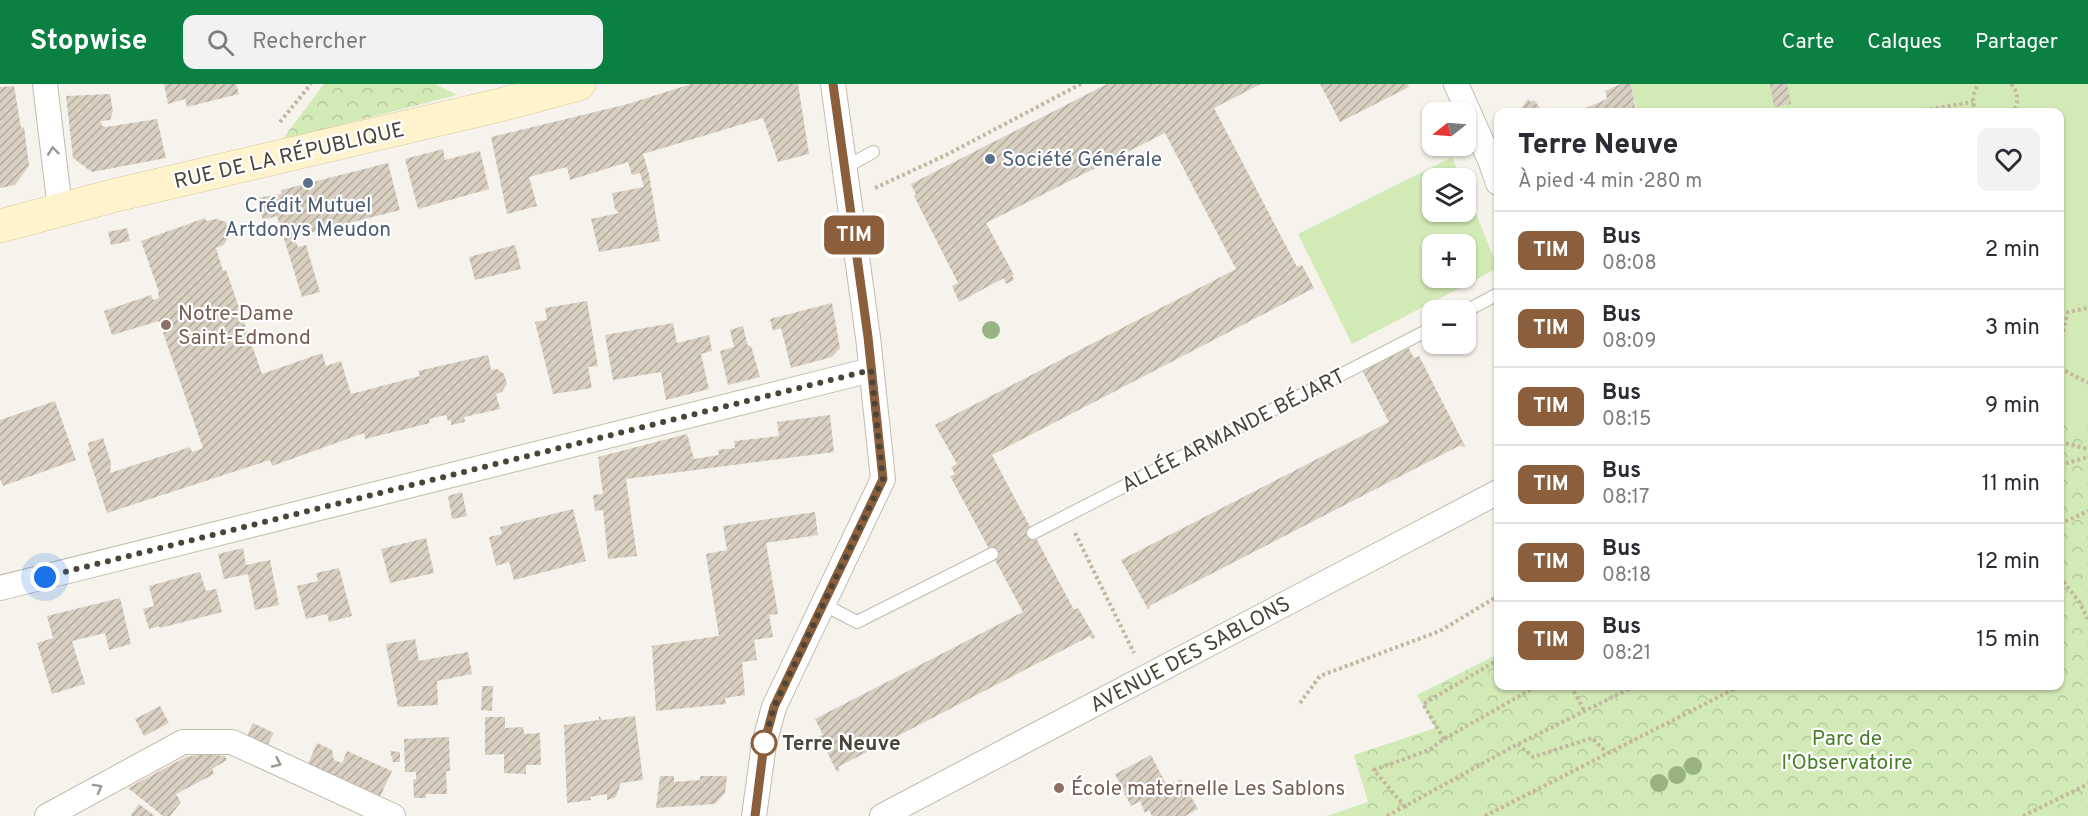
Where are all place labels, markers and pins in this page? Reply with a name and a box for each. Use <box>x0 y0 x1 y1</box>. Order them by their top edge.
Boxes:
place label: Société Générale <box>1002 147 1162 174</box>
marker: Société Générale <box>983 152 997 166</box>
marker: Crédit Mutuel Artdonys Meudon <box>301 176 315 190</box>
place label: Crédit Mutuel Artdonys Meudon <box>225 193 391 244</box>
place label: Notre-Dame Saint-Edmond <box>178 301 311 352</box>
marker: Notre-Dame Saint-Edmond <box>159 318 173 332</box>
marker: Terre Neuve <box>751 730 777 756</box>
place label: Terre Neuve <box>782 731 901 758</box>
place label: École maternelle Les Sablons <box>1071 775 1345 803</box>
marker: École maternelle Les Sablons <box>1052 781 1066 795</box>

